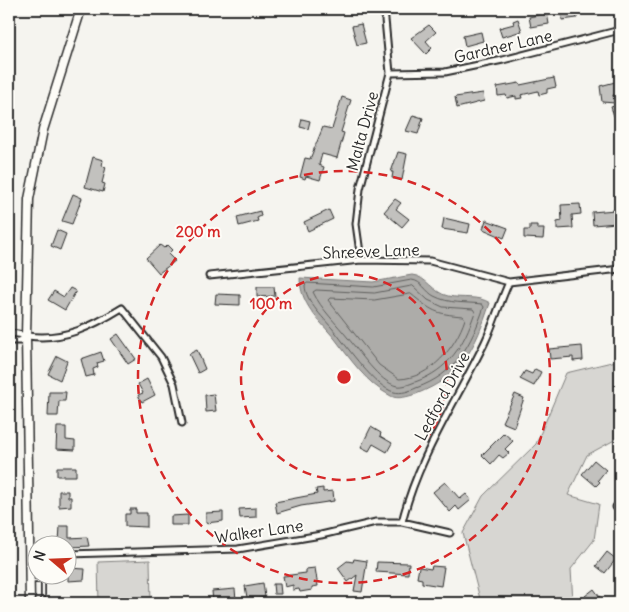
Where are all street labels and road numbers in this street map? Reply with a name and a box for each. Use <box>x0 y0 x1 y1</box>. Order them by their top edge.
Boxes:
street label: Gardner Lane <box>452 25 554 67</box>
street label: Malta Drive <box>342 89 382 173</box>
street label: Shreeve Lane <box>322 239 420 263</box>
street label: Ledford Drive <box>410 348 474 444</box>
street label: Walker Lane <box>213 515 305 547</box>

